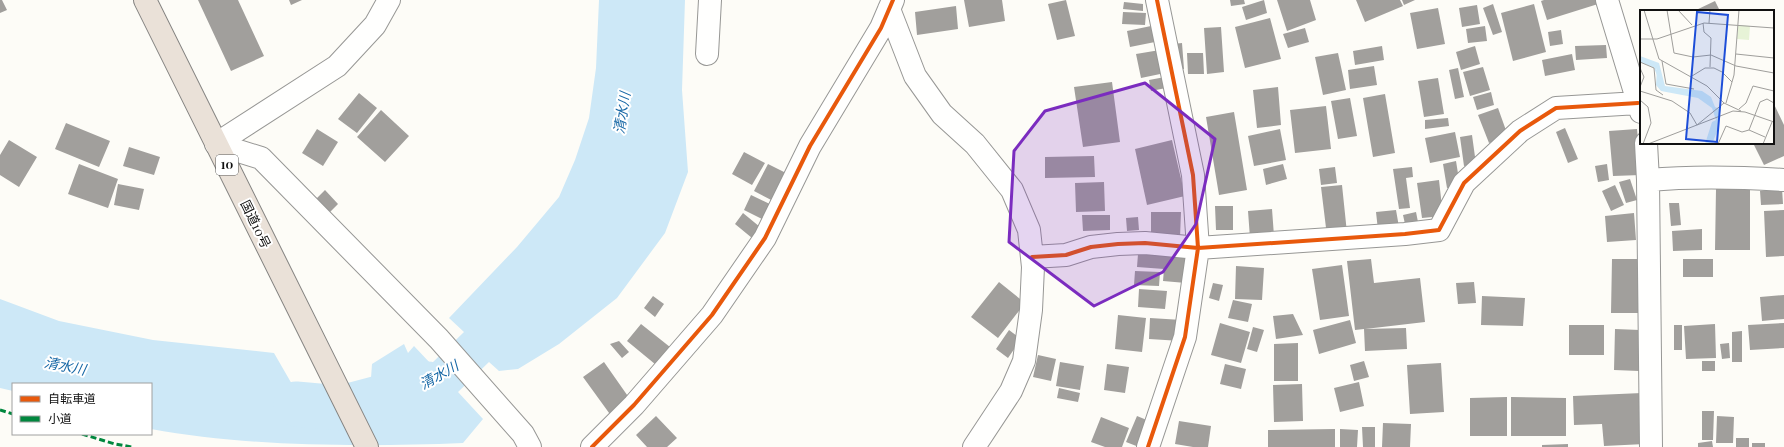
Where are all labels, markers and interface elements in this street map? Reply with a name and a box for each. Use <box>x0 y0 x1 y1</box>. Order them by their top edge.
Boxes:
inset map <box>1640 10 1774 144</box>
water label: 清水川 <box>609 89 634 135</box>
road number: 10 <box>216 155 238 175</box>
street label: 国道10号 <box>237 197 275 251</box>
water label: 清水川 <box>43 352 89 379</box>
water label: 清水川 <box>416 355 463 393</box>
legend <box>12 383 152 435</box>
text: 自転車道 <box>48 390 96 406</box>
text: 小道 <box>48 410 72 426</box>

